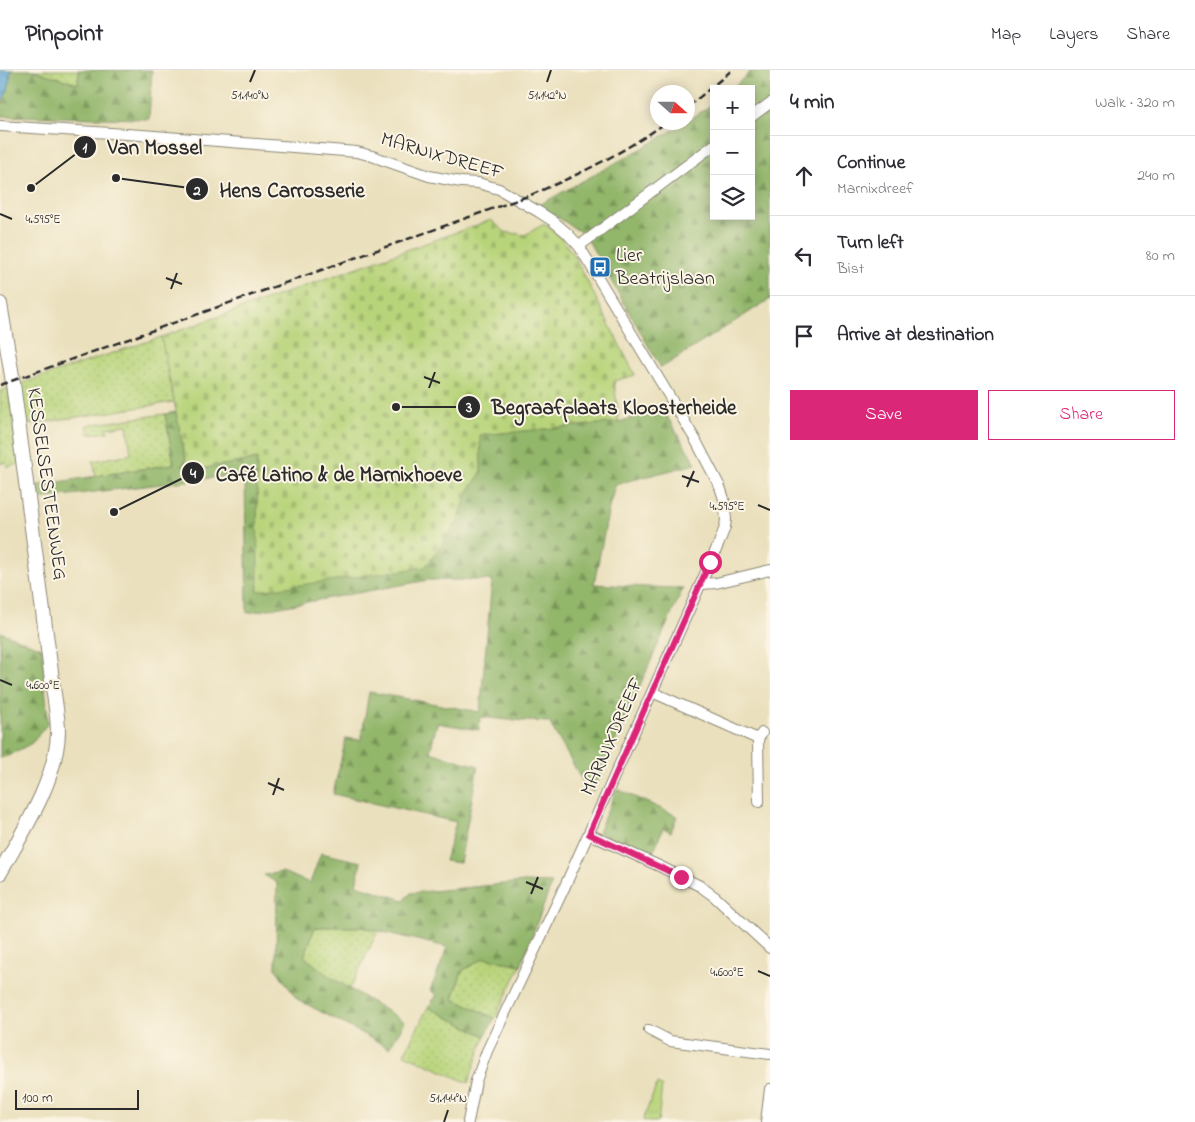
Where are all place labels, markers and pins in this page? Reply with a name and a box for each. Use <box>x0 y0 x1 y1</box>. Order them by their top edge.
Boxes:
callout: Van Mossel <box>73 129 213 165</box>
callout: Hens Carrosserie <box>185 171 375 207</box>
place label: Lier Beatrijslaan <box>615 242 715 294</box>
bus stop icon: Lier Beatrijslaan <box>588 255 612 279</box>
callout: Begraafplaats Kloosterheide <box>456 389 746 425</box>
callout: Café Latino & de Marnixhoeve <box>181 455 472 491</box>

